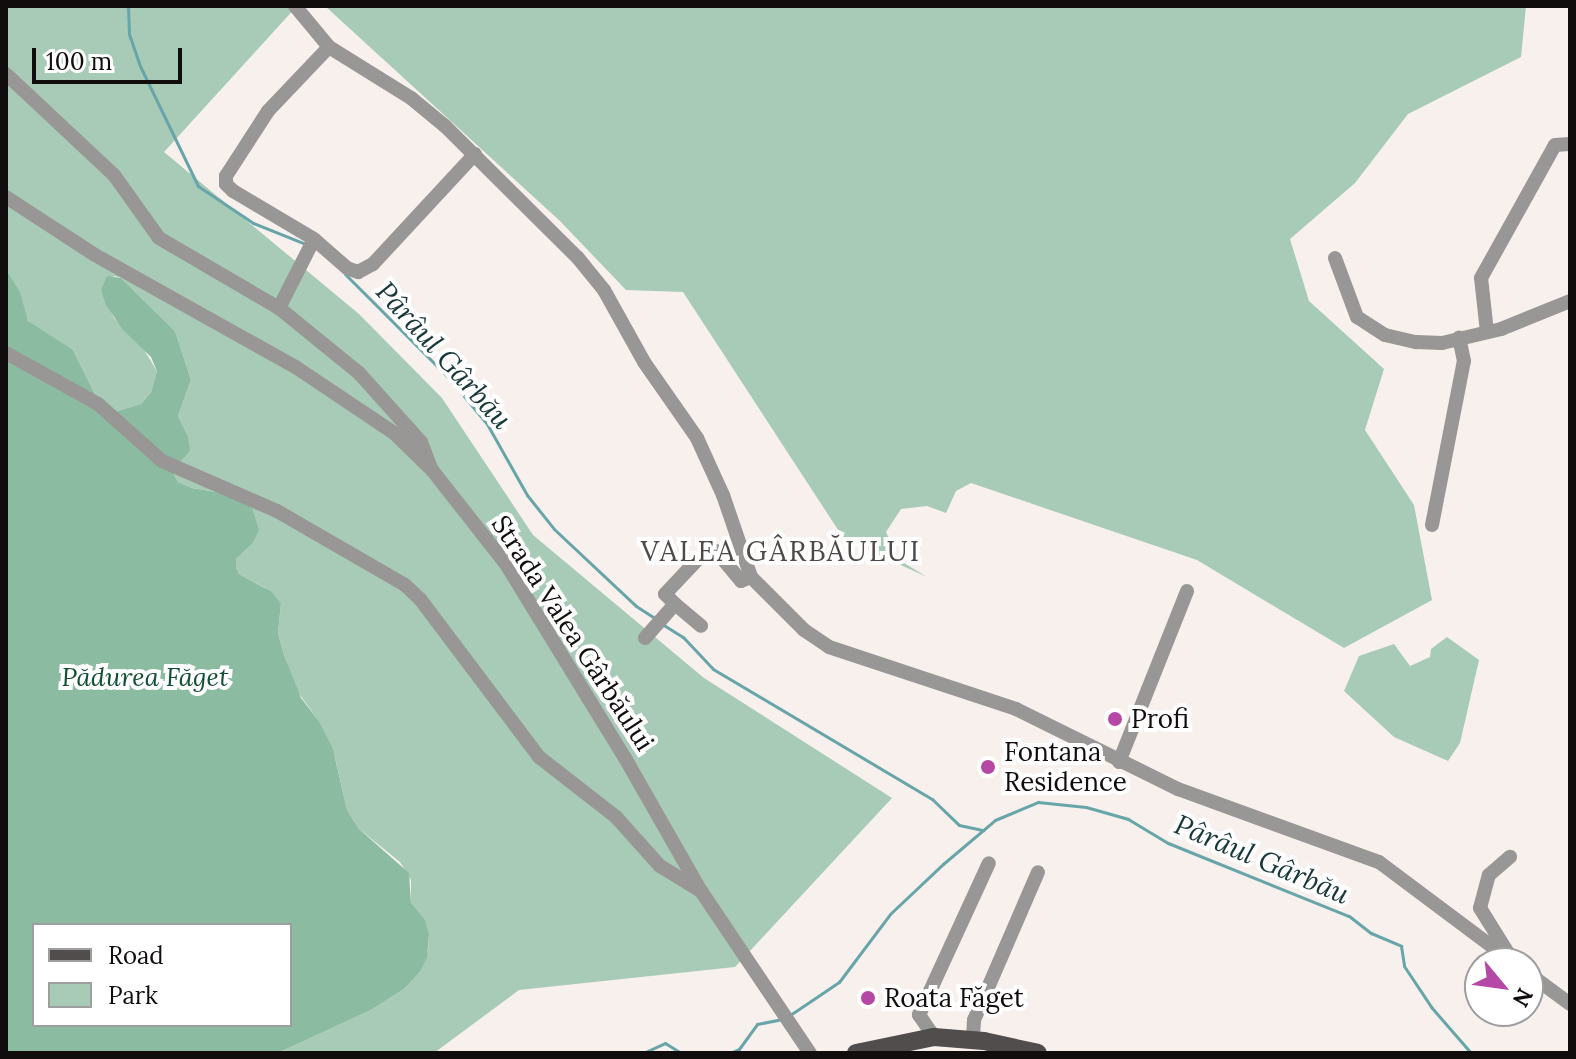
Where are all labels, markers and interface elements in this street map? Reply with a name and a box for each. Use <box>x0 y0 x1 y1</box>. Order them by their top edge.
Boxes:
scale bar <box>36 32 186 82</box>
text: 100 m <box>46 46 112 77</box>
water label: Pârâul Gârbău <box>369 275 519 435</box>
street label: Strada Valea Gârbăului <box>485 509 661 757</box>
district label: VALEA GÂRBĂULUI <box>641 534 921 568</box>
park label: Pădurea Făget <box>62 661 228 693</box>
place label: Profi <box>1131 703 1189 735</box>
marker: Profi <box>1106 710 1124 728</box>
place label: Fontana Residence <box>1004 736 1127 798</box>
marker: Fontana Residence <box>979 758 997 776</box>
water label: Pârâul Gârbău <box>1170 807 1354 911</box>
legend <box>32 923 292 1027</box>
text: Road <box>108 940 164 971</box>
north arrow <box>1464 947 1544 1027</box>
text: Park <box>108 980 158 1011</box>
place label: Roata Făget <box>884 982 1024 1014</box>
text: N <box>1507 983 1540 1012</box>
marker: Roata Făget <box>859 989 877 1007</box>

